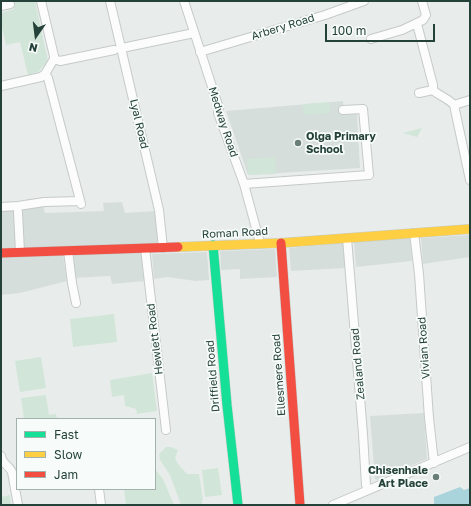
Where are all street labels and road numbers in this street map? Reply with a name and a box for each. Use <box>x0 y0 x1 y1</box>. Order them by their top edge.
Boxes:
street label: Arbery Road <box>250 11 316 43</box>
street label: Medway Road <box>205 85 241 159</box>
street label: Lyal Road <box>127 98 151 150</box>
street label: Roman Road <box>202 225 268 241</box>
street label: Hewlett Road <box>144 303 166 375</box>
street label: Vivian Road <box>415 317 433 379</box>
street label: Zealand Road <box>348 328 368 400</box>
street label: Ellesmere Road <box>270 334 288 416</box>
street label: Driffield Road <box>203 339 223 413</box>

